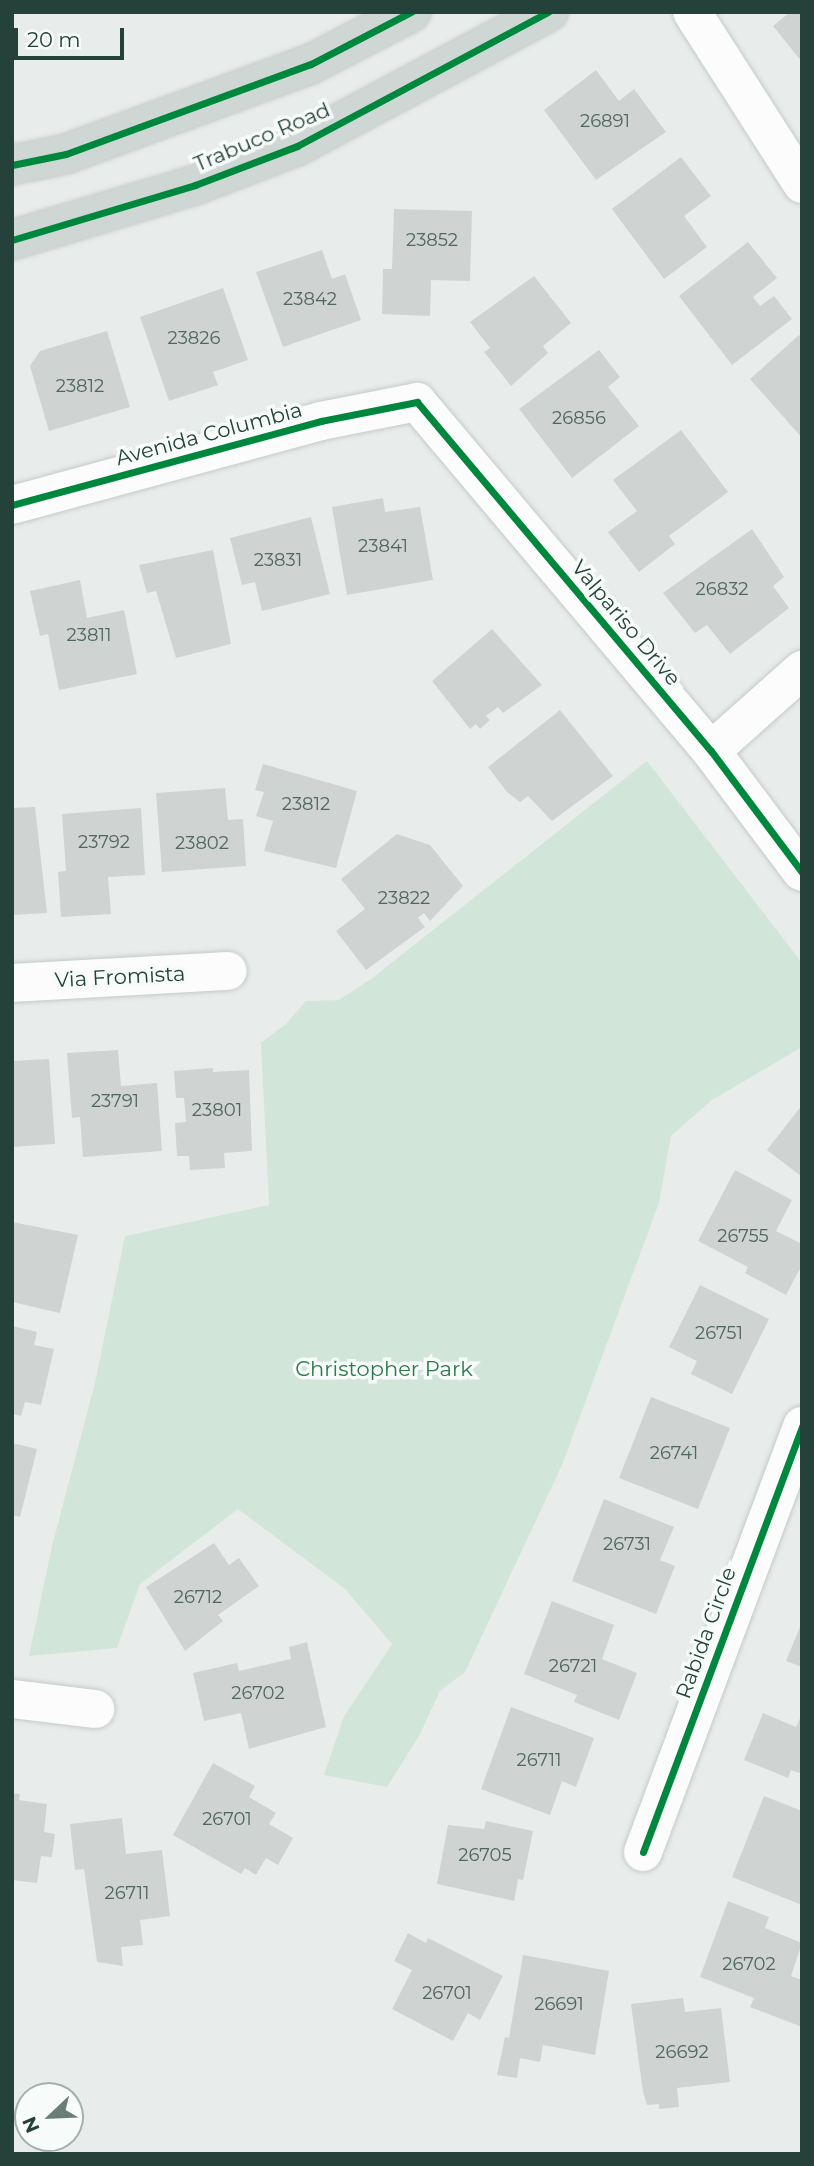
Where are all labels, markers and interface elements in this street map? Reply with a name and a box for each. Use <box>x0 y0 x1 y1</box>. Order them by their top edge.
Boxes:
scale bar <box>18 14 128 58</box>
text: 20 m <box>27 27 81 52</box>
street label: Trabuco Road <box>190 97 334 177</box>
house number: 26891 <box>580 110 630 132</box>
house number: 23852 <box>406 229 458 251</box>
house number: 23842 <box>283 288 337 310</box>
house number: 23826 <box>167 327 221 349</box>
house number: 23812 <box>56 375 104 397</box>
street label: Avenida Columbia <box>113 397 305 471</box>
house number: 26856 <box>552 407 606 429</box>
house number: 23841 <box>358 535 408 557</box>
house number: 23831 <box>254 549 302 571</box>
street label: Valpariso Drive <box>566 555 686 691</box>
house number: 26832 <box>696 578 748 600</box>
house number: 23811 <box>67 624 111 646</box>
house number: 23812 <box>282 793 330 815</box>
house number: 23792 <box>78 831 130 853</box>
house number: 23802 <box>175 832 229 854</box>
house number: 23822 <box>378 887 430 909</box>
street label: Via Fromista <box>54 961 186 993</box>
house number: 23791 <box>91 1090 139 1112</box>
house number: 23801 <box>192 1099 242 1121</box>
house number: 26755 <box>717 1225 769 1247</box>
house number: 26751 <box>695 1322 743 1344</box>
park label: Christopher Park <box>295 1356 473 1382</box>
house number: 26741 <box>650 1442 698 1464</box>
house number: 26731 <box>603 1533 651 1555</box>
street label: Rabida Circle <box>671 1564 741 1702</box>
house number: 26712 <box>174 1586 222 1608</box>
house number: 26721 <box>549 1655 597 1677</box>
house number: 26702 <box>231 1682 285 1704</box>
house number: 26711 <box>517 1749 561 1771</box>
house number: 26701 <box>202 1808 252 1830</box>
house number: 26705 <box>458 1844 512 1866</box>
house number: 26711 <box>105 1882 149 1904</box>
house number: 26702 <box>722 1953 776 1975</box>
house number: 26701 <box>422 1982 472 2004</box>
house number: 26691 <box>534 1993 584 2015</box>
house number: 26692 <box>655 2041 709 2063</box>
north arrow <box>14 2082 84 2152</box>
text: N <box>17 2113 45 2136</box>

